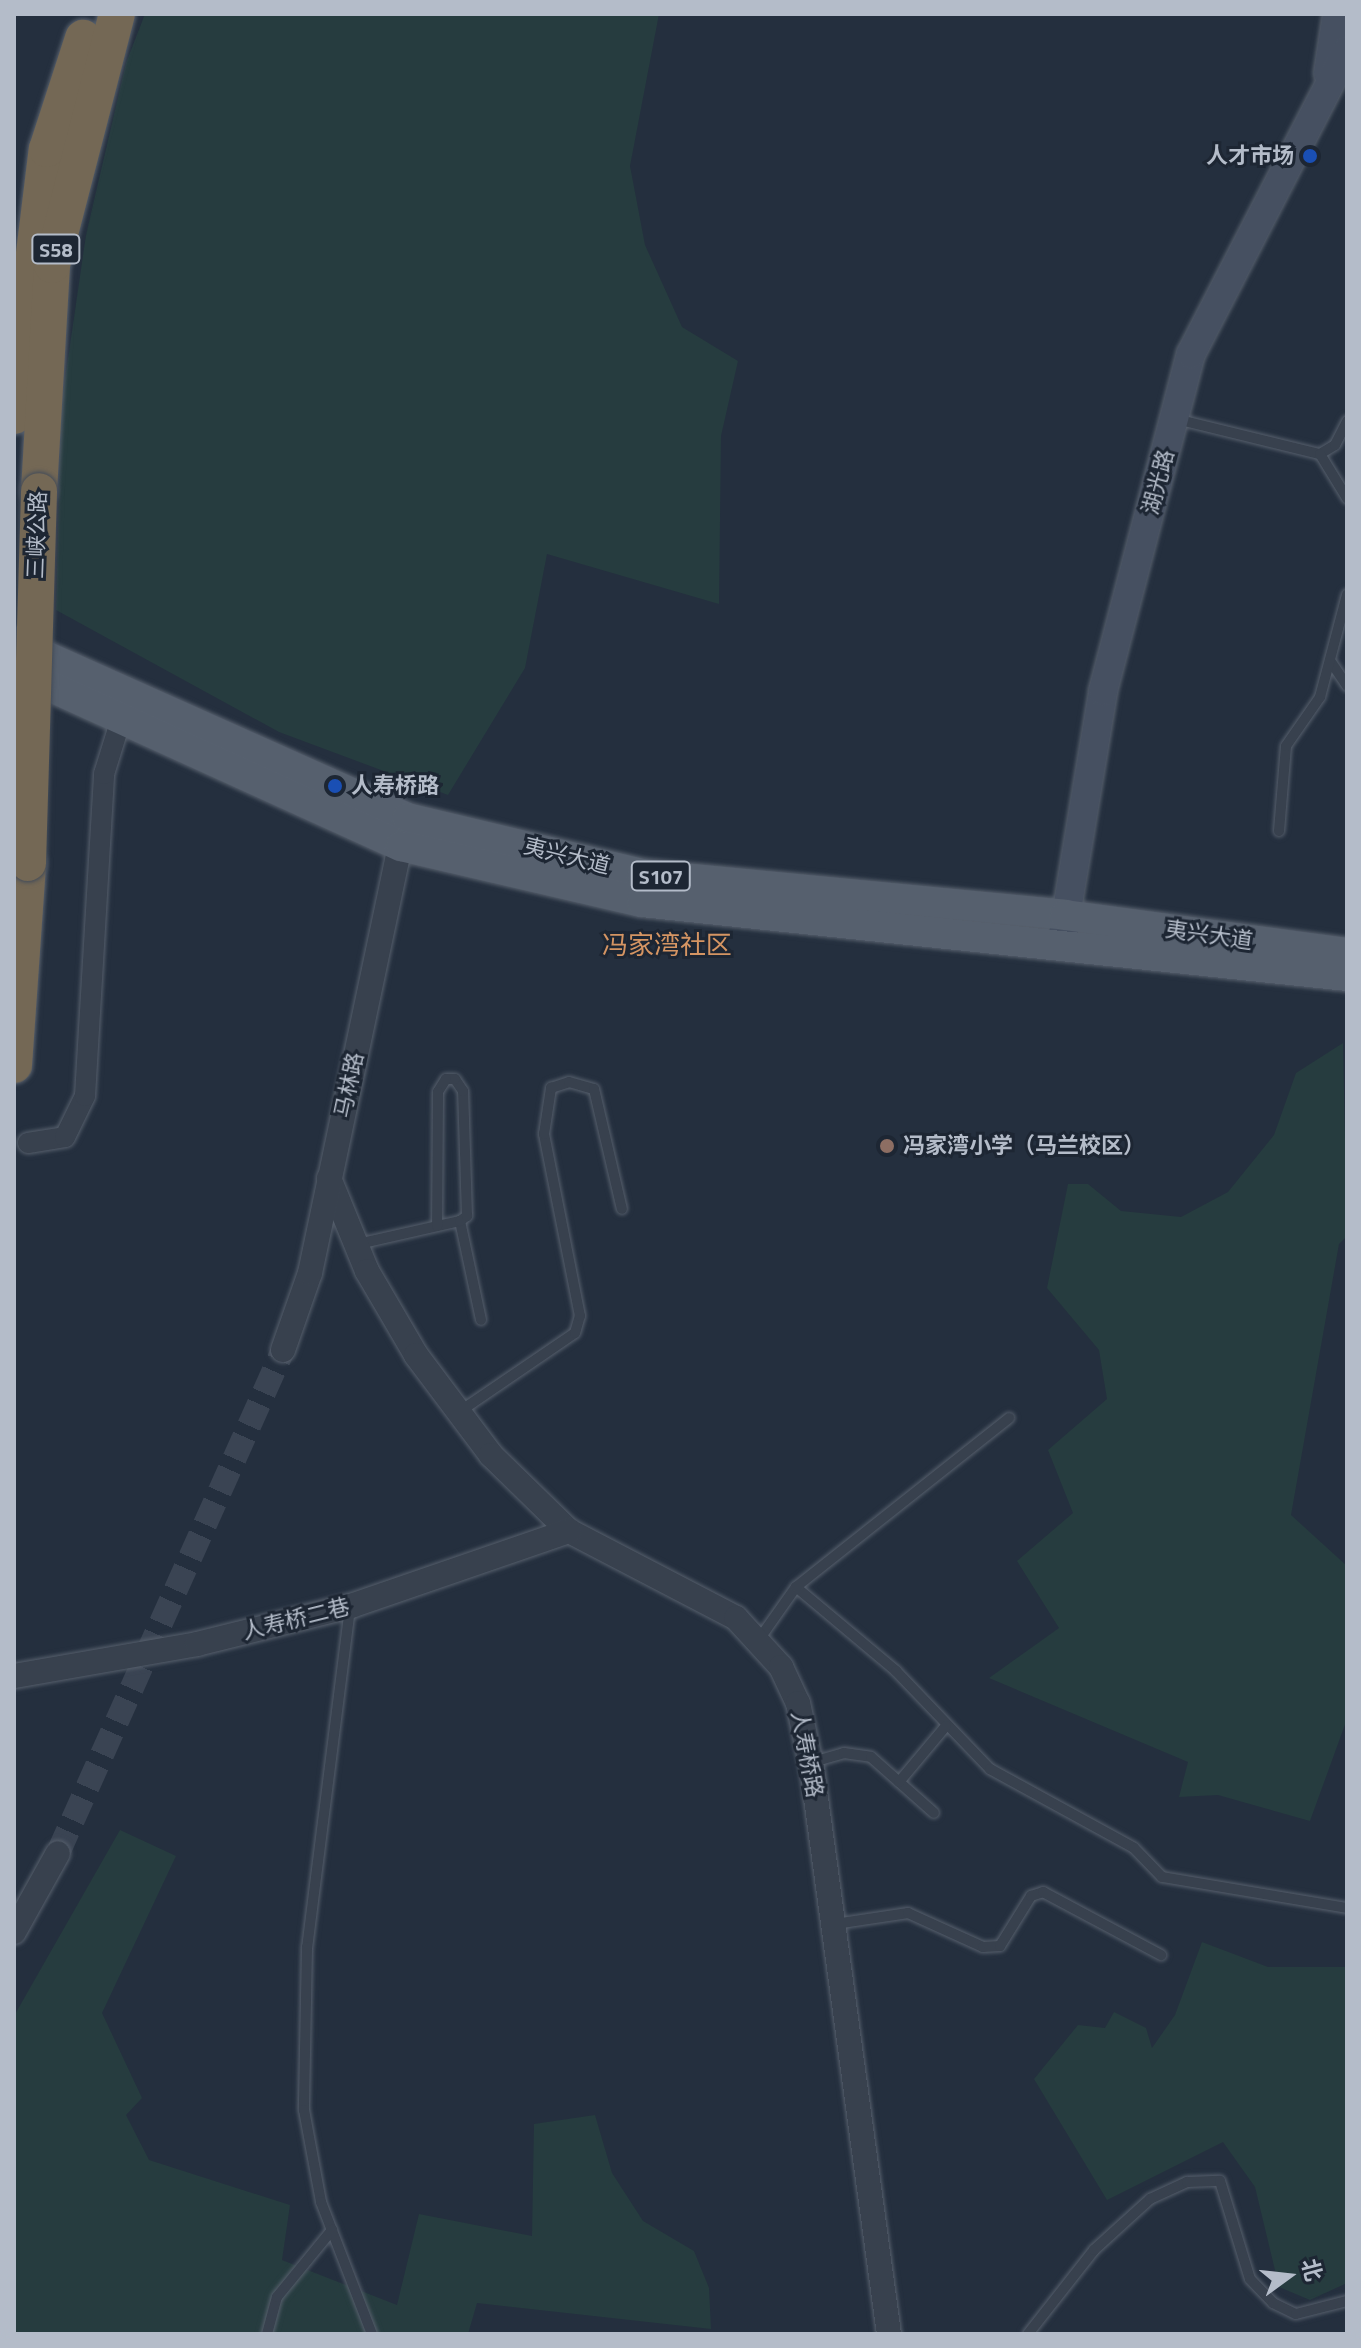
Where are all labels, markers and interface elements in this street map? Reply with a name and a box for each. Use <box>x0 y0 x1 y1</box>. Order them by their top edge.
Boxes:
place label: 人才市场 <box>1206 143 1294 169</box>
marker: 人才市场 <box>1301 147 1319 165</box>
road number: S58 <box>30 233 82 265</box>
street label: 湖光路 <box>1137 447 1179 517</box>
street label: 三峡公路 <box>22 491 52 579</box>
place label: 人寿桥路 <box>351 773 439 799</box>
marker: 人寿桥路 <box>326 777 344 795</box>
street label: 夷兴大道 <box>521 833 613 879</box>
road number: S107 <box>629 860 693 892</box>
street label: 夷兴大道 <box>1164 916 1254 954</box>
district label: 冯家湾社区 <box>602 929 732 961</box>
street label: 马林路 <box>329 1050 369 1120</box>
place label: 冯家湾小学（马兰校区） <box>903 1133 1145 1159</box>
marker: 冯家湾小学（马兰校区） <box>878 1137 896 1155</box>
street label: 人寿桥二巷 <box>239 1593 353 1645</box>
street label: 人寿桥路 <box>786 1708 828 1800</box>
north arrow <box>1249 2236 1329 2316</box>
text: 北 <box>1293 2255 1331 2285</box>

